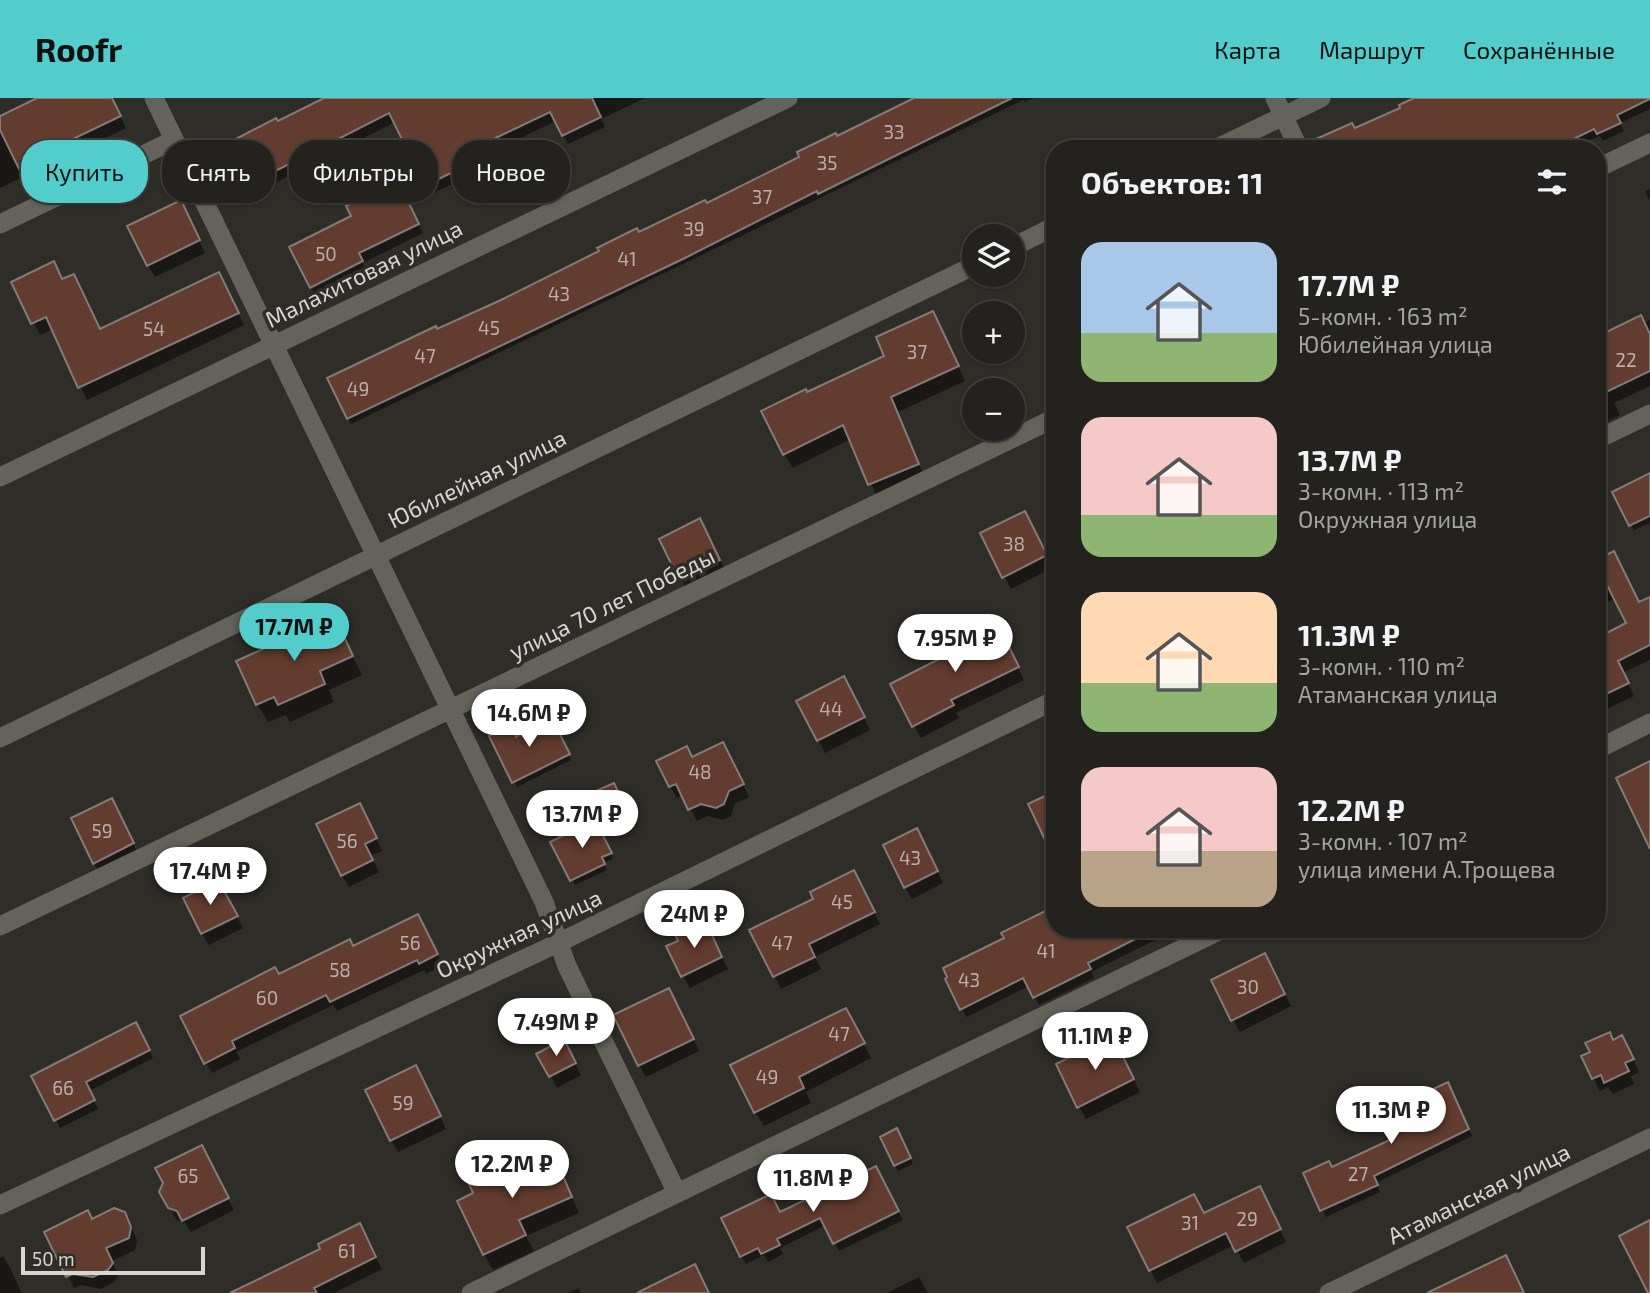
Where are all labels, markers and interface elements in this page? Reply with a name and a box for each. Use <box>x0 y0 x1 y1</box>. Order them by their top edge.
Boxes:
text: Roofr <box>35 29 122 69</box>
text: Карта <box>1214 35 1281 64</box>
text: Маршрут <box>1319 35 1425 64</box>
text: Сохранённые <box>1463 35 1615 64</box>
house number: 33 <box>883 120 905 143</box>
chip: Купить <box>21 140 148 203</box>
chip: Снять <box>162 140 275 203</box>
chip: Фильтры <box>289 140 438 203</box>
chip: Новое <box>452 140 570 203</box>
house number: 35 <box>817 151 837 174</box>
icon: filters <box>1533 163 1571 201</box>
text: Объектов: 11 <box>1081 164 1264 200</box>
house number: 37 <box>752 185 772 208</box>
street label: Малахитовая улица <box>260 213 467 334</box>
house number: 39 <box>683 217 705 240</box>
map controls <box>962 224 1025 441</box>
button: layers <box>962 224 1025 287</box>
house number: 50 <box>315 242 337 265</box>
house number: 41 <box>617 247 637 270</box>
text: 17.7M ₽ <box>1298 266 1399 302</box>
icon: home <box>1137 270 1221 354</box>
house number: 43 <box>548 282 570 305</box>
button: + <box>962 301 1025 364</box>
text: 5-комн. · 163 m² <box>1298 302 1467 330</box>
house number: 45 <box>478 316 500 339</box>
house number: 54 <box>143 317 165 340</box>
text: Юбилейная улица <box>1298 330 1493 358</box>
house number: 37 <box>907 340 927 363</box>
house number: 47 <box>414 344 436 367</box>
house number: 22 <box>1615 348 1637 371</box>
house number: 49 <box>347 377 369 400</box>
button: − <box>962 378 1025 441</box>
street label: Юбилейная улица <box>383 423 571 534</box>
text: 13.7M ₽ <box>1298 441 1402 477</box>
icon: home <box>1137 445 1221 529</box>
text: 3-комн. · 113 m² <box>1298 477 1464 505</box>
text: Окружная улица <box>1298 505 1477 533</box>
house number: 38 <box>1003 532 1025 555</box>
street label: улица 70 лет Победы <box>504 541 719 666</box>
pin: 17.7M ₽ <box>229 603 359 663</box>
text: 17.7M ₽ <box>255 612 333 640</box>
pin: 7.95M ₽ <box>890 614 1020 674</box>
text: 11.3M ₽ <box>1298 616 1400 652</box>
icon: home <box>1137 620 1221 704</box>
text: 7.95M ₽ <box>914 623 996 651</box>
text: 3-комн. · 110 m² <box>1298 652 1465 680</box>
text: Атаманская улица <box>1298 680 1498 708</box>
pin: 14.6M ₽ <box>464 690 594 749</box>
house number: 44 <box>819 697 843 720</box>
text: 14.6M ₽ <box>487 698 571 726</box>
house number: 48 <box>688 760 712 783</box>
pin: 13.7M ₽ <box>517 790 647 850</box>
text: 12.2M ₽ <box>1298 791 1405 827</box>
icon: home <box>1137 795 1221 879</box>
text: 13.7M ₽ <box>542 799 622 827</box>
house number: 59 <box>91 819 113 842</box>
text: 3-комн. · 107 m² <box>1298 827 1468 855</box>
house number: 56 <box>336 829 358 852</box>
house number: 43 <box>899 846 921 869</box>
pin: 17.4M ₽ <box>145 848 275 907</box>
text: улица имени А.Трощева <box>1298 855 1556 883</box>
text: 17.4M ₽ <box>170 856 250 884</box>
street label: Окружная улица <box>431 883 606 985</box>
pin: 24M ₽ <box>645 890 743 950</box>
house number: 45 <box>831 890 853 913</box>
text: 24M ₽ <box>660 899 728 927</box>
house number: 56 <box>399 931 421 954</box>
house number: 47 <box>771 931 793 954</box>
house number: 41 <box>1036 939 1056 962</box>
house number: 58 <box>329 958 351 981</box>
house number: 43 <box>958 968 980 991</box>
house number: 30 <box>1237 975 1259 998</box>
house number: 60 <box>256 986 278 1009</box>
pin: 7.49M ₽ <box>491 998 621 1058</box>
text: 7.49M ₽ <box>514 1007 598 1035</box>
pin: 11.1M ₽ <box>1030 1012 1160 1072</box>
text: 11.1M ₽ <box>1058 1021 1132 1049</box>
house number: 47 <box>828 1022 850 1045</box>
house number: 49 <box>756 1065 778 1088</box>
house number: 66 <box>52 1076 74 1099</box>
pin: 11.3M ₽ <box>1326 1086 1456 1146</box>
house number: 59 <box>392 1091 414 1114</box>
text: 11.3M ₽ <box>1352 1095 1430 1123</box>
street label: Атаманская улица <box>1383 1137 1575 1250</box>
pin: 12.2M ₽ <box>447 1140 577 1200</box>
text: 12.2M ₽ <box>471 1149 553 1177</box>
pin: 11.8M ₽ <box>748 1154 878 1214</box>
house number: 27 <box>1348 1162 1368 1185</box>
text: 11.8M ₽ <box>773 1163 853 1191</box>
house number: 65 <box>177 1164 199 1187</box>
house number: 29 <box>1236 1207 1258 1230</box>
house number: 31 <box>1181 1211 1199 1234</box>
house number: 61 <box>338 1239 356 1262</box>
scale bar <box>21 1244 205 1276</box>
text: 50 m <box>32 1247 75 1270</box>

